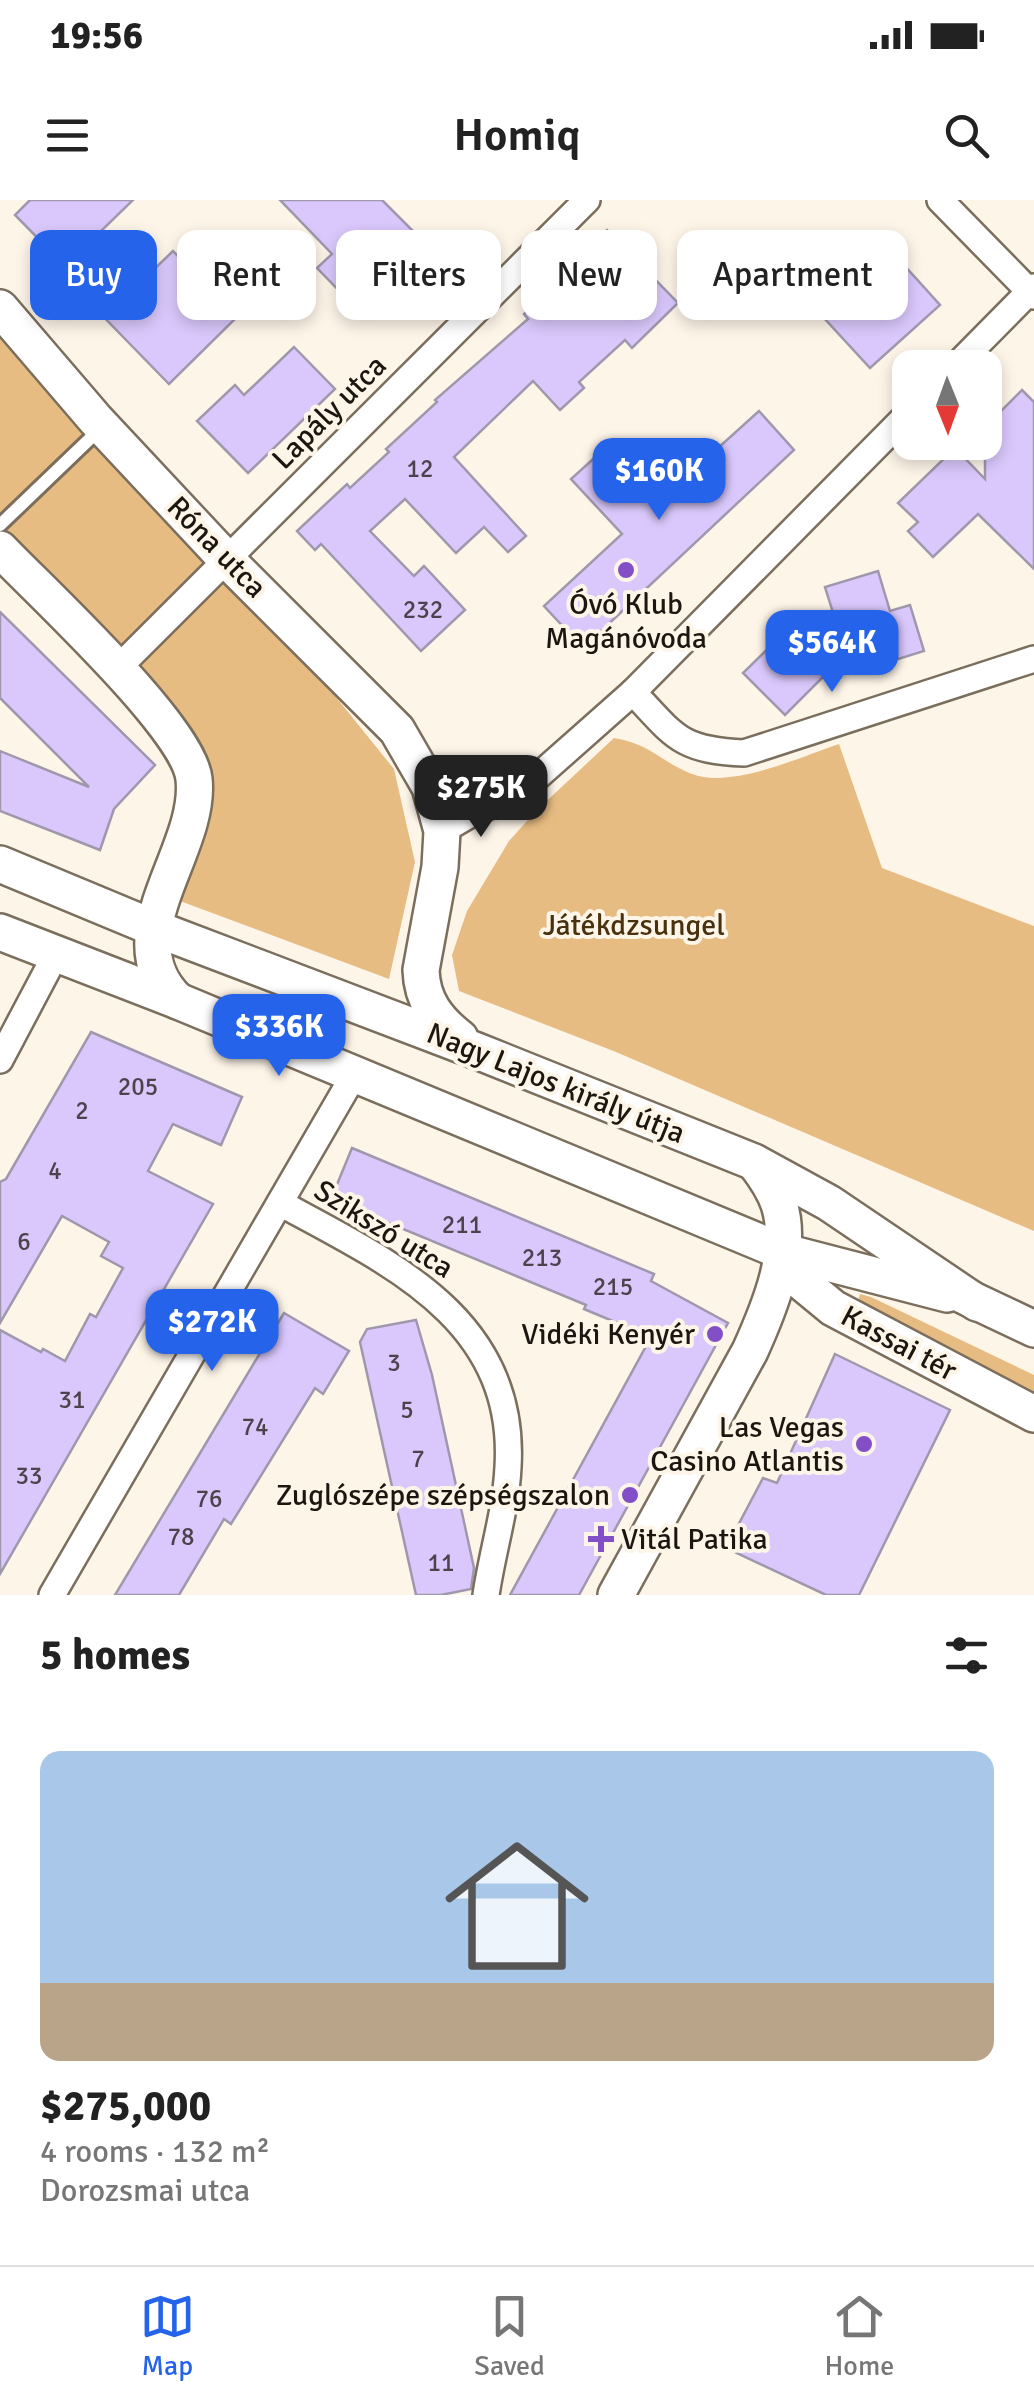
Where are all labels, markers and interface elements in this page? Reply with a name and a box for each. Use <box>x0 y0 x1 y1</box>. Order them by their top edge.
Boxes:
text: 19:56 <box>50 12 143 59</box>
icon: menu <box>40 108 95 163</box>
text: Homiq <box>453 108 581 163</box>
icon: search <box>939 108 994 163</box>
chip: Buy <box>30 230 157 320</box>
chip: Rent <box>177 230 316 320</box>
chip: Filters <box>336 230 501 320</box>
chip: New <box>521 230 657 320</box>
chip: Apartment <box>677 230 908 320</box>
street label: Lapály utca <box>264 347 394 477</box>
north arrow <box>892 350 1002 460</box>
map controls <box>892 350 1002 460</box>
pin: $160K <box>589 438 729 523</box>
text: $160K <box>615 451 703 490</box>
house number: 12 <box>406 453 434 484</box>
street label: Róna utca <box>159 489 274 606</box>
marker: Óvó Klub Magánóvoda <box>615 559 637 581</box>
place label: Óvó Klub Magánóvoda <box>545 586 707 657</box>
house number: 232 <box>403 594 443 625</box>
pin: $564K <box>762 610 902 695</box>
text: $564K <box>788 623 876 662</box>
pin: $275K <box>411 755 551 840</box>
text: $275K <box>437 768 525 807</box>
park label: Játékdzsungel <box>543 907 725 944</box>
pin: $336K <box>209 994 349 1079</box>
text: $336K <box>235 1007 323 1046</box>
street label: Nagy Lajos király útja <box>421 1015 690 1152</box>
house number: 205 <box>118 1071 158 1102</box>
house number: 2 <box>75 1095 89 1126</box>
house number: 4 <box>48 1155 62 1186</box>
street label: Szikszó utca <box>307 1172 460 1287</box>
house number: 211 <box>442 1209 482 1240</box>
house number: 6 <box>17 1226 31 1257</box>
house number: 213 <box>522 1242 562 1273</box>
house number: 215 <box>593 1271 633 1302</box>
pin: $272K <box>142 1289 282 1374</box>
street label: Kassai tér <box>835 1298 963 1389</box>
text: $272K <box>168 1302 256 1341</box>
place label: Vidéki Kenyér <box>521 1316 695 1353</box>
marker: Vidéki Kenyér <box>704 1323 726 1345</box>
house number: 3 <box>387 1347 401 1378</box>
house number: 31 <box>58 1384 86 1415</box>
house number: 5 <box>400 1394 414 1425</box>
place label: Las Vegas Casino Atlantis <box>650 1409 844 1480</box>
house number: 74 <box>241 1411 269 1442</box>
marker: Las Vegas Casino Atlantis <box>853 1433 875 1455</box>
house number: 7 <box>411 1443 425 1474</box>
house number: 33 <box>15 1460 43 1491</box>
place label: Zuglószépe szépségszalon <box>276 1477 610 1514</box>
house number: 76 <box>195 1483 223 1514</box>
marker: Zuglószépe szépségszalon <box>619 1484 641 1506</box>
house number: 78 <box>167 1521 195 1552</box>
place label: Vitál Patika <box>621 1521 768 1558</box>
marker: Vitál Patika <box>590 1528 612 1550</box>
house number: 11 <box>427 1547 455 1578</box>
icon: filters <box>939 1628 994 1683</box>
text: 5 homes <box>40 1630 190 1681</box>
icon: home <box>427 1816 607 1996</box>
text: $275,000 <box>40 2081 211 2132</box>
text: 4 rooms · 132 m² <box>40 2132 270 2171</box>
text: Dorozsmai utca <box>40 2171 250 2210</box>
tab: Map <box>140 2289 195 2383</box>
tab: Saved <box>474 2289 545 2383</box>
tab: Home <box>824 2289 894 2383</box>

